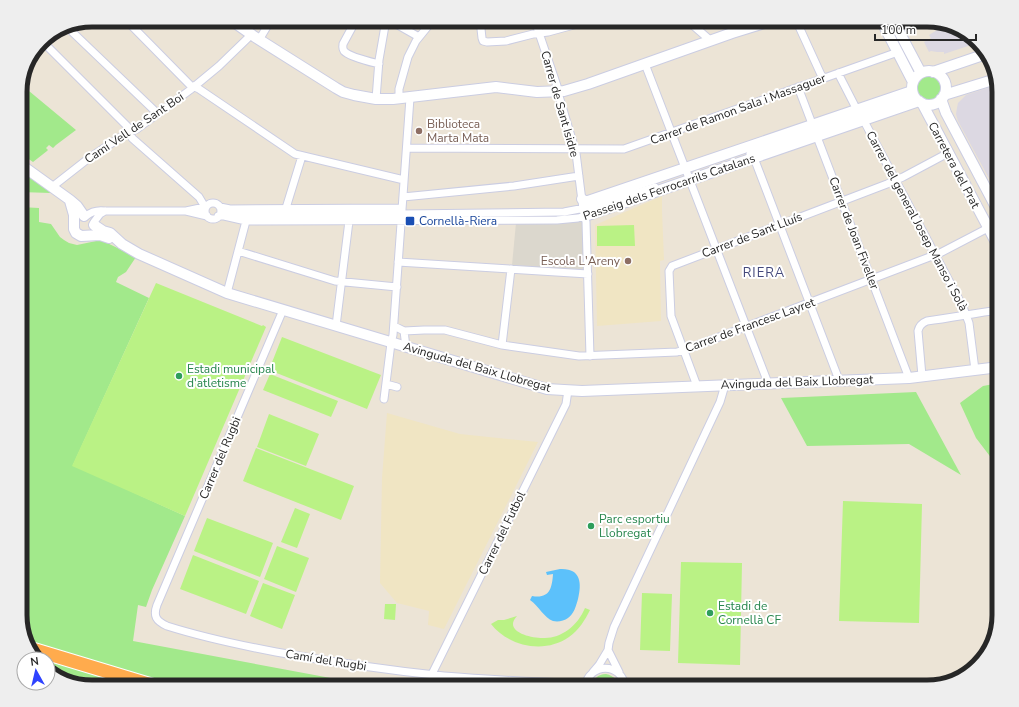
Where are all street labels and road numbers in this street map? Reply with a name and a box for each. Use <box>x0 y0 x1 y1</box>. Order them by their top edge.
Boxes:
street label: Carrer de Sant Isidre <box>537 49 583 159</box>
street label: Carrer de Ramon Sala i Massaguer <box>648 69 829 148</box>
street label: Camí Vell de Sant Boi <box>81 89 187 167</box>
street label: Carretera del Prat <box>924 119 984 212</box>
street label: Carrer del general Josep Manso i Solà <box>863 128 971 314</box>
street label: Passeig dels Ferrocarrils Catalans <box>581 150 757 224</box>
street label: Carrer de Joan Fiveller <box>825 174 883 292</box>
street label: Carrer de Sant Lluís <box>700 208 805 261</box>
street label: Carrer de Francesc Layret <box>683 294 818 356</box>
street label: Avinguda del Baix Llobregat <box>401 338 553 396</box>
street label: Avinguda del Baix Llobregat <box>720 371 874 393</box>
street label: Carrer del Rugbi <box>195 414 245 502</box>
street label: Carrer del Futbol <box>475 488 529 577</box>
street label: Camí del Rugbi <box>284 646 368 674</box>

